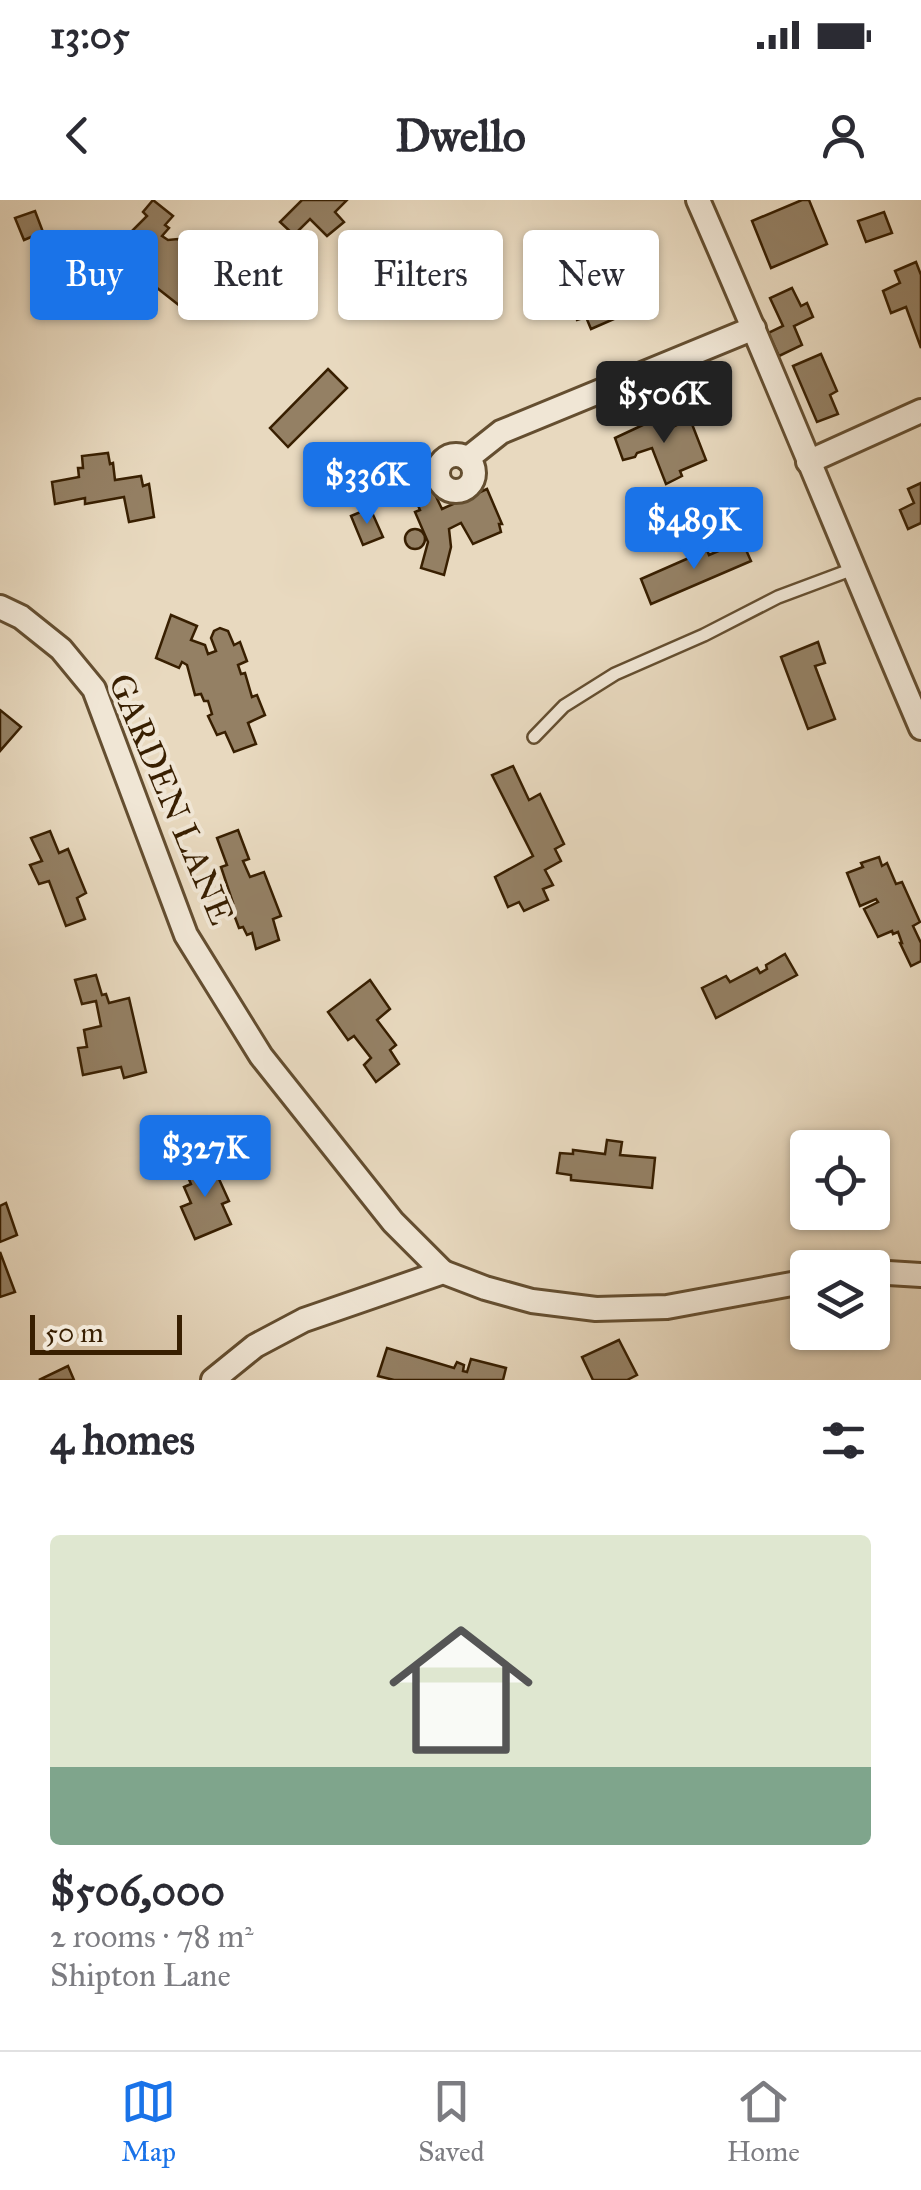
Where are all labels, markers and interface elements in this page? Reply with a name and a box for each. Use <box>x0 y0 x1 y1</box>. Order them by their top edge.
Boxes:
text: 13:05 <box>50 12 130 58</box>
icon: back <box>50 108 105 163</box>
text: Dwello <box>395 108 526 163</box>
icon: person <box>816 108 871 163</box>
chip: Buy <box>30 230 158 320</box>
chip: Rent <box>178 230 318 320</box>
chip: Filters <box>338 230 503 320</box>
chip: New <box>523 230 659 320</box>
pin: $506K <box>594 361 734 446</box>
text: $506K <box>618 374 710 413</box>
pin: $336K <box>297 442 437 527</box>
text: $336K <box>325 455 409 494</box>
pin: $489K <box>624 487 764 572</box>
text: $489K <box>647 500 741 539</box>
street label: GARDEN LANE <box>99 667 243 931</box>
pin: $327K <box>135 1115 275 1200</box>
text: $327K <box>162 1128 248 1167</box>
map controls <box>790 1130 890 1350</box>
button: locate <box>790 1130 890 1230</box>
button: layers <box>790 1250 890 1350</box>
scale bar <box>30 1310 182 1354</box>
text: 50 m <box>45 1315 104 1350</box>
icon: filters <box>816 1413 871 1468</box>
text: 4 homes <box>50 1414 195 1466</box>
icon: home <box>371 1600 551 1780</box>
text: $506,000 <box>50 1865 225 1917</box>
text: 2 rooms · 78 m² <box>50 1917 254 1956</box>
text: Shipton Lane <box>50 1956 231 1995</box>
tab: Map <box>121 2074 176 2169</box>
tab: Saved <box>418 2074 485 2169</box>
tab: Home <box>727 2074 800 2169</box>

